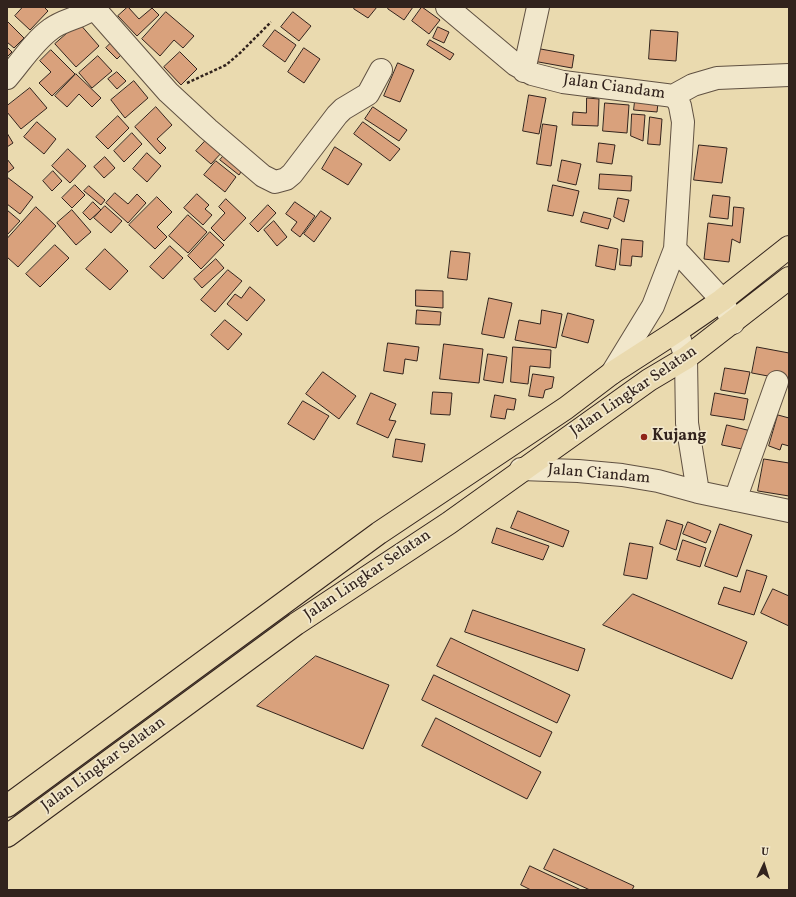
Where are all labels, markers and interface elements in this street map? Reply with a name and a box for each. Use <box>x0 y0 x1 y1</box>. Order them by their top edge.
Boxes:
street label: Jalan Ciandam <box>562 71 666 105</box>
street label: Jalan Lingkar Selatan <box>567 342 701 442</box>
place label: Kujang <box>652 427 706 447</box>
marker: Kujang <box>639 432 649 442</box>
street label: Jalan Ciandam <box>547 461 651 489</box>
street label: Jalan Lingkar Selatan <box>301 526 435 626</box>
street label: Jalan Lingkar Selatan <box>38 713 170 817</box>
north arrow <box>744 845 784 885</box>
text: U <box>761 845 769 860</box>

